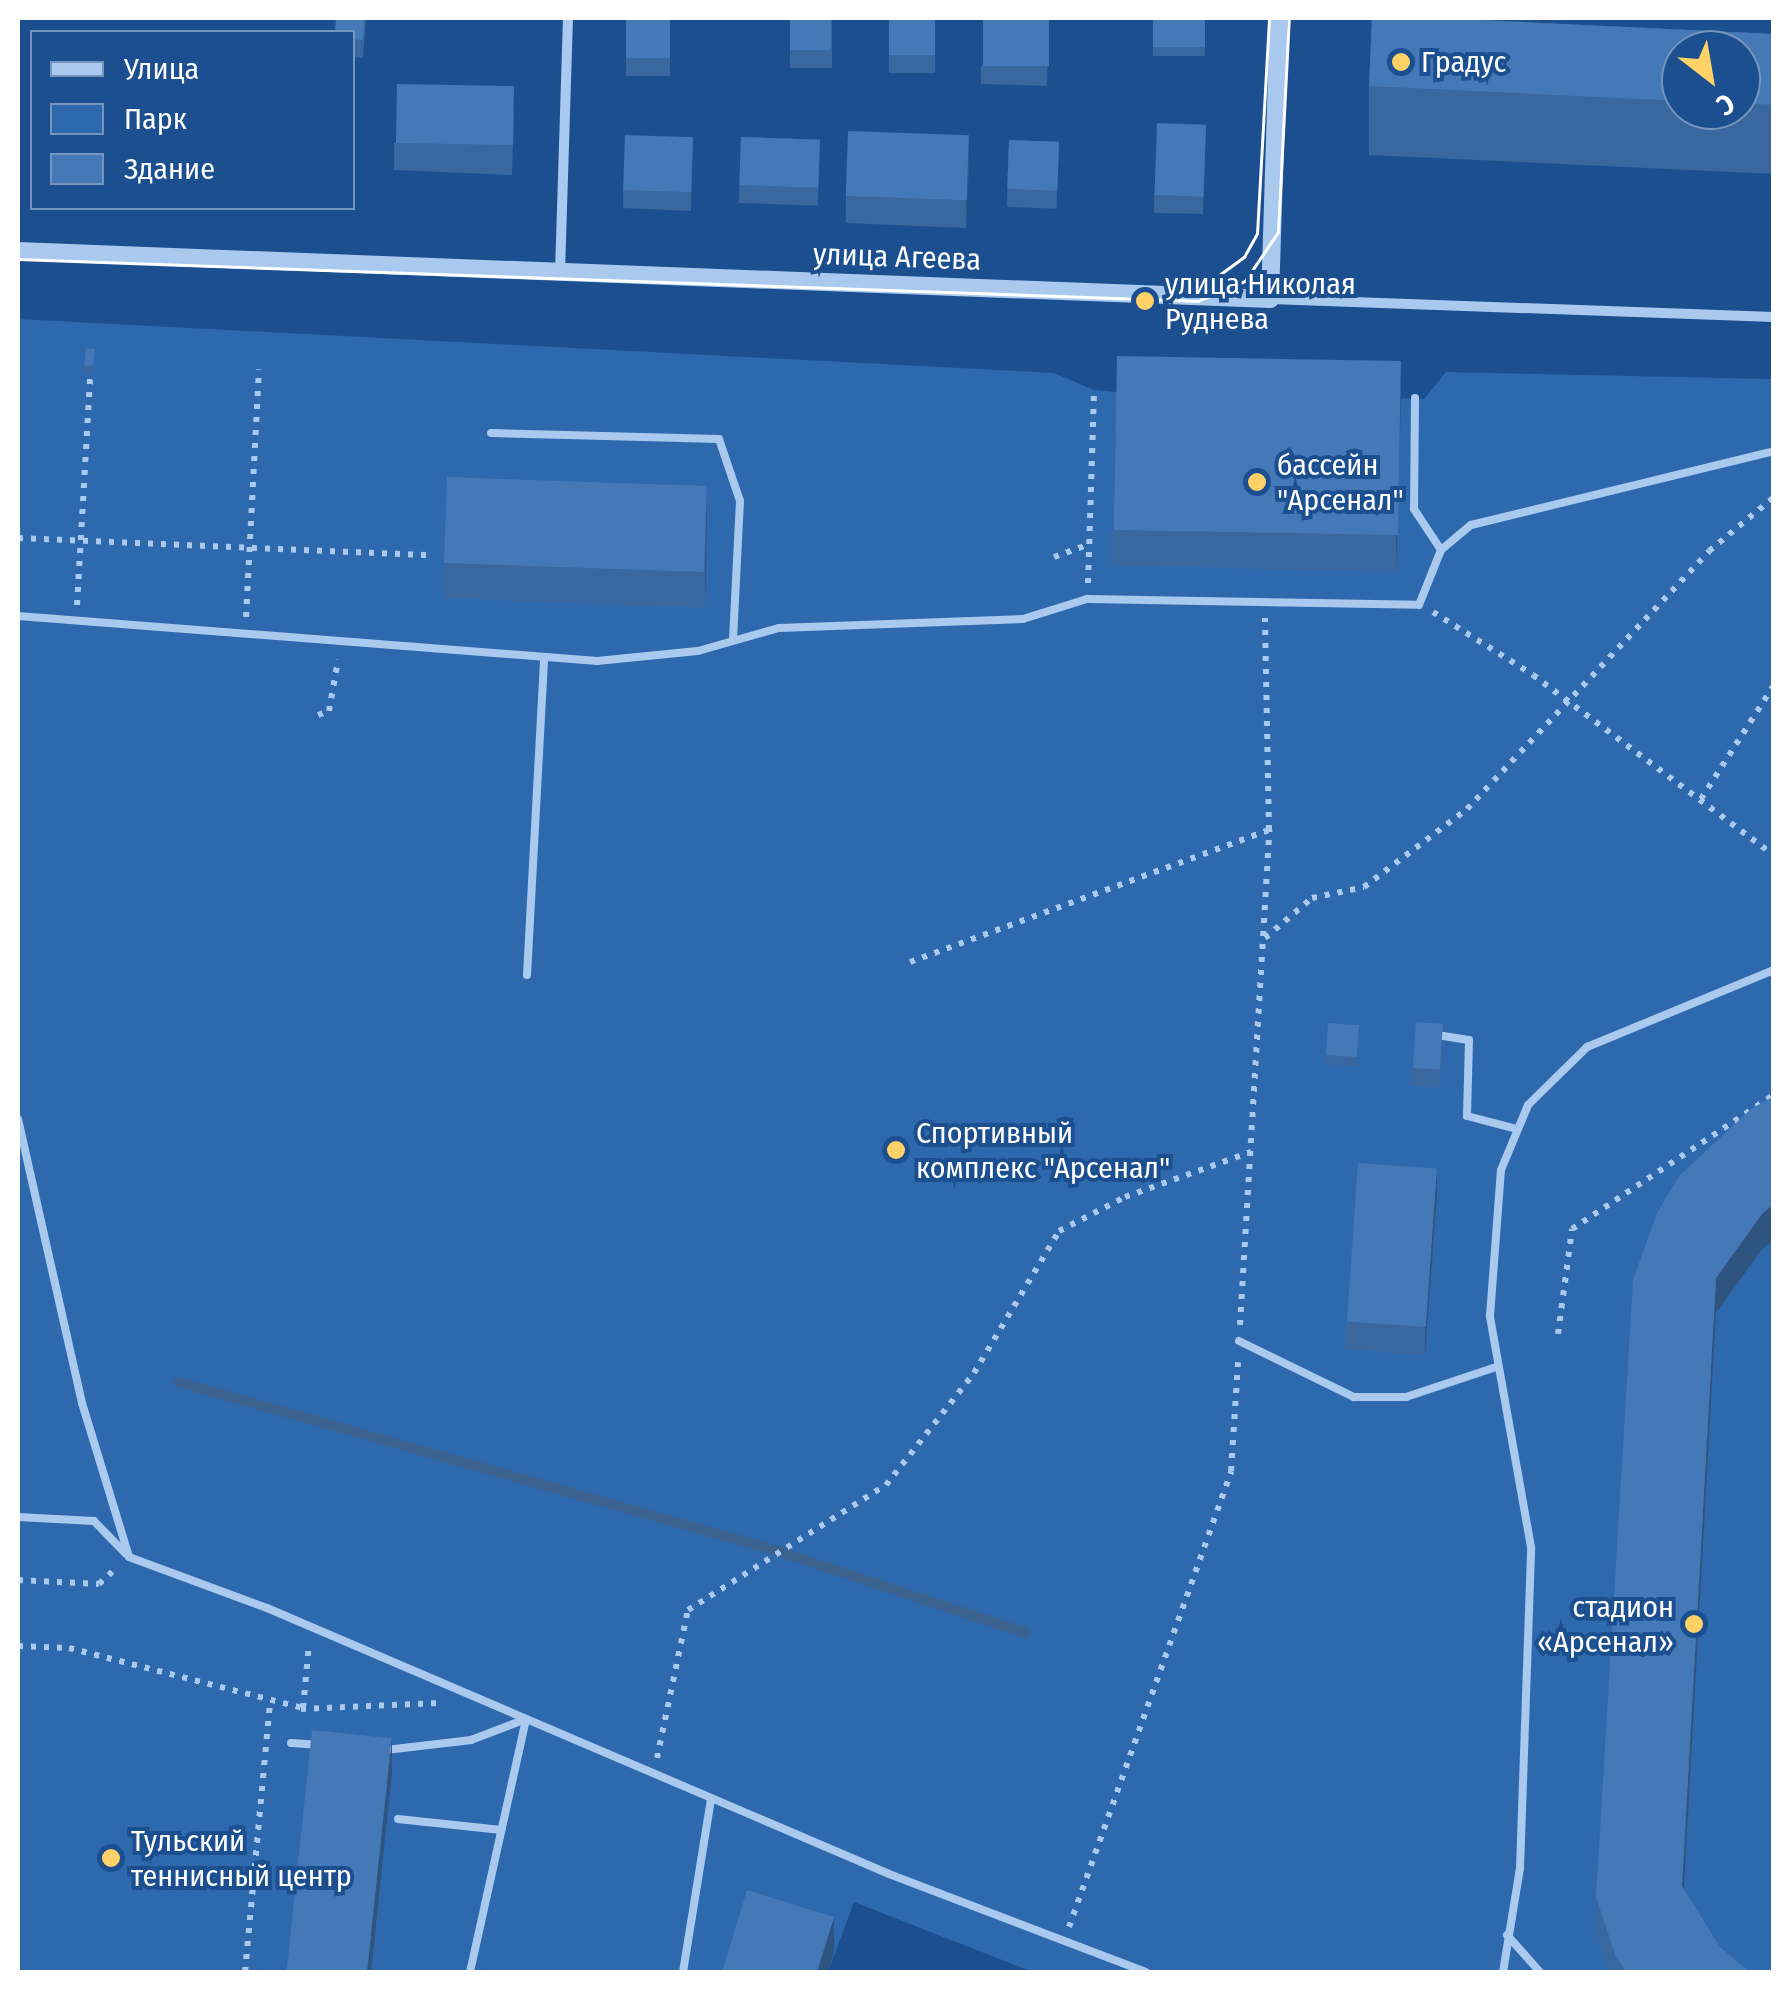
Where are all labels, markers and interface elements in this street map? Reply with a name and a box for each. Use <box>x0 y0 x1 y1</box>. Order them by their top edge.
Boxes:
legend <box>30 30 355 210</box>
north arrow <box>1661 30 1761 130</box>
place label: Градус <box>1421 44 1506 80</box>
text: Улица <box>124 51 199 87</box>
marker: Градус <box>1390 51 1412 73</box>
text: С <box>1711 87 1740 122</box>
text: Парк <box>124 101 187 137</box>
text: Здание <box>124 151 215 187</box>
street label: улица Агеева <box>812 236 982 278</box>
place label: улица Николая Руднева <box>1165 266 1356 336</box>
marker: улица Николая Руднева <box>1134 290 1156 312</box>
place label: бассейн "Арсенал" <box>1277 447 1404 518</box>
marker: бассейн "Арсенал" <box>1246 471 1268 493</box>
place label: Спортивный комплекс "Арсенал" <box>916 1115 1170 1186</box>
marker: Спортивный комплекс "Арсенал" <box>885 1139 907 1161</box>
place label: стадион «Арсенал» <box>1537 1589 1674 1660</box>
marker: стадион «Арсенал» <box>1683 1613 1705 1635</box>
place label: Тульский теннисный центр <box>131 1823 352 1894</box>
marker: Тульский теннисный центр <box>100 1847 122 1869</box>

